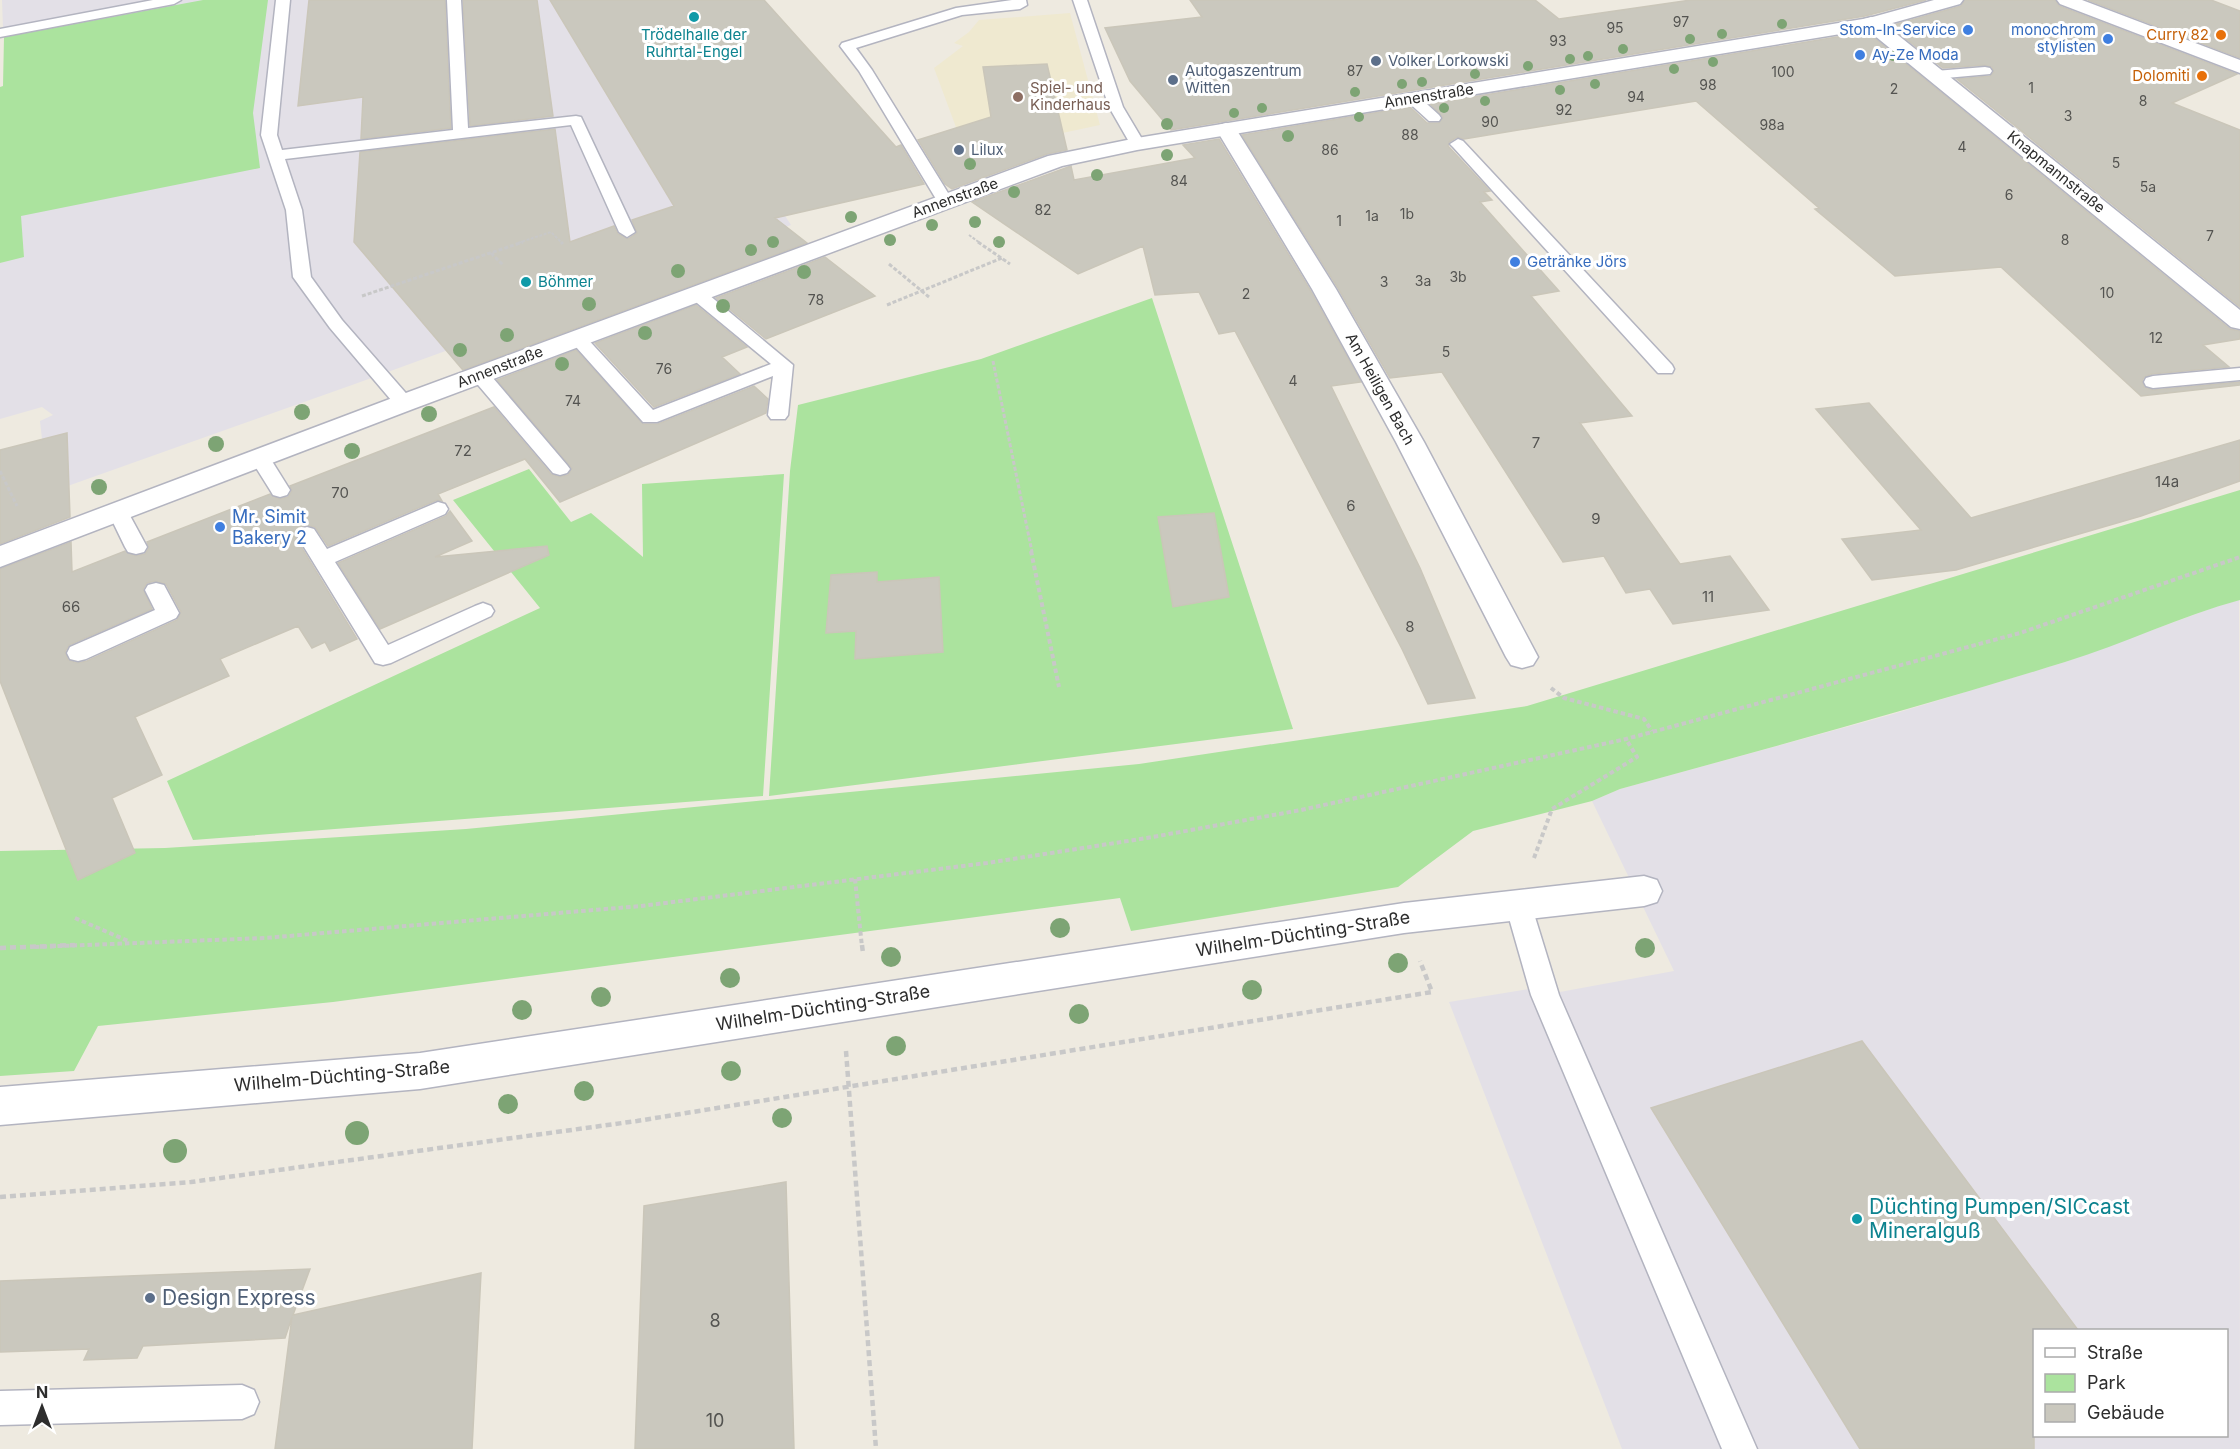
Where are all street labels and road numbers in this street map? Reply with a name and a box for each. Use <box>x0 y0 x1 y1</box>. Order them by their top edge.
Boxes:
street label: Annenstraße <box>1383 79 1475 112</box>
street label: Knapmannstraße <box>2003 126 2109 217</box>
street label: Annenstraße <box>909 173 1001 222</box>
street label: Am Heiligen Bach <box>1342 329 1419 448</box>
street label: Annenstraße <box>454 341 546 392</box>
street label: Wilhelm-Düchting-Straße <box>1194 906 1412 961</box>
street label: Wilhelm-Düchting-Straße <box>714 980 932 1035</box>
street label: Wilhelm-Düchting-Straße <box>233 1056 451 1095</box>

